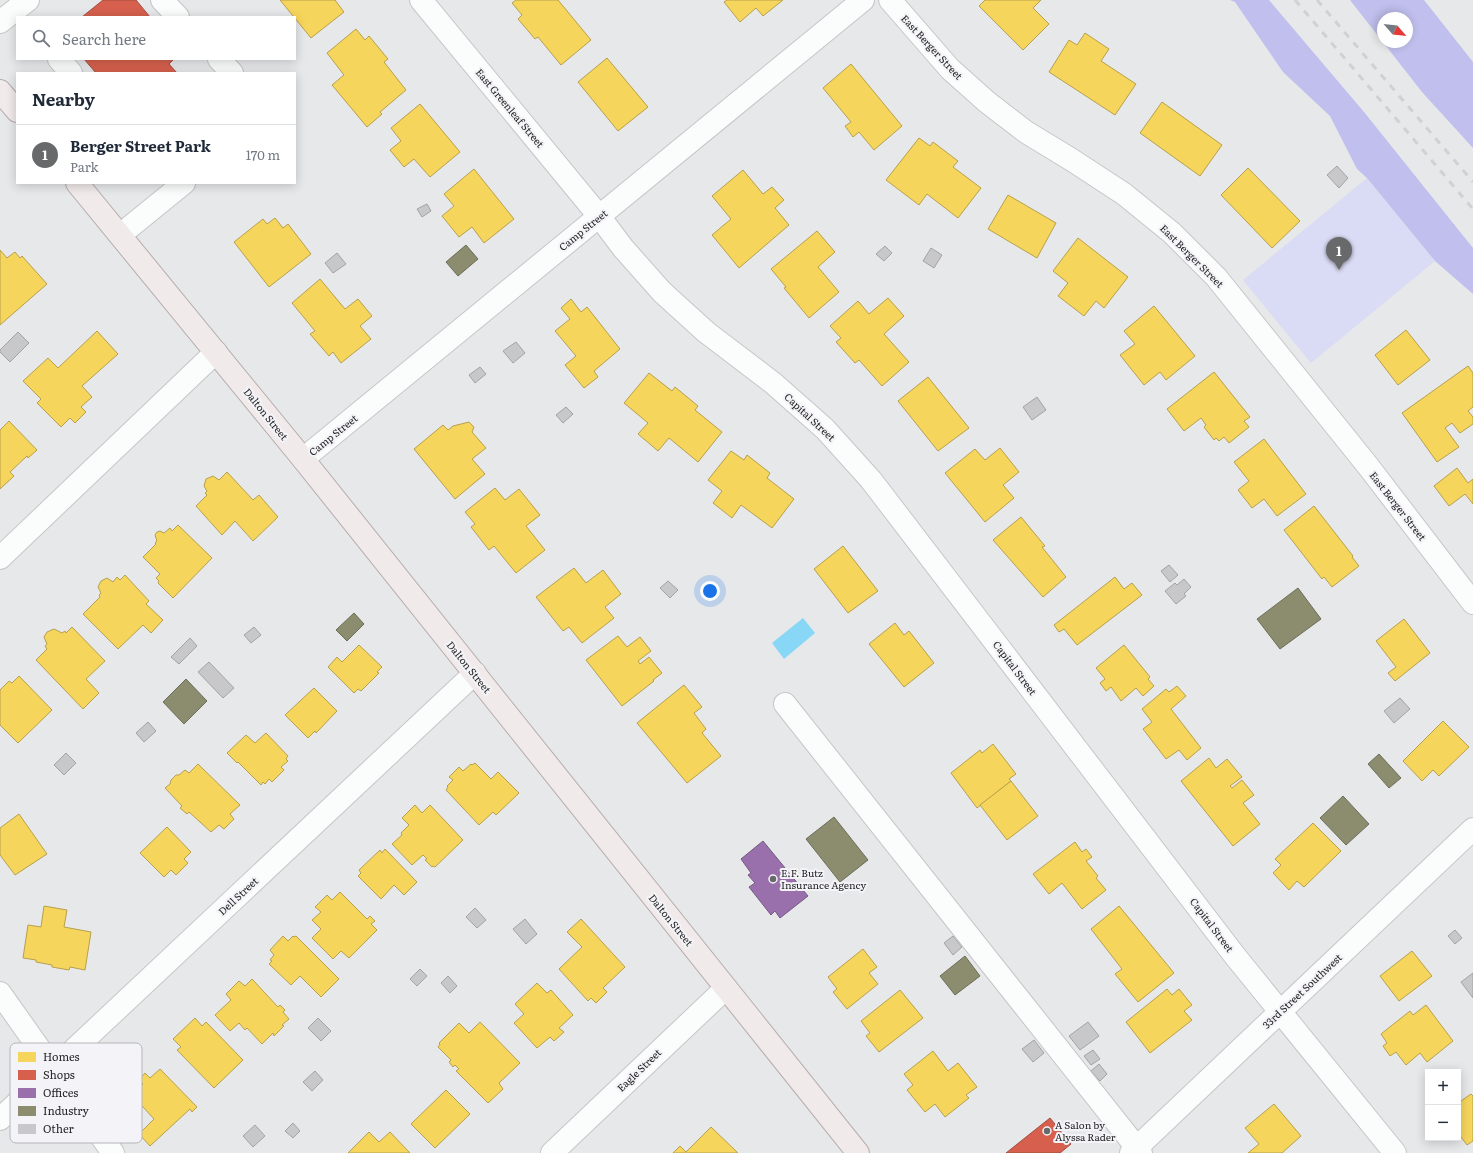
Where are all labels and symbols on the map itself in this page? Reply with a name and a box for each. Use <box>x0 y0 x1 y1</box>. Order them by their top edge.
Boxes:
street label: East Berger Street <box>898 11 967 83</box>
north arrow <box>1377 12 1413 48</box>
street label: East Greenleaf Street <box>473 65 548 151</box>
street label: Camp Street <box>555 205 610 254</box>
street label: East Berger Street <box>1157 221 1227 291</box>
pin: 1 <box>1326 237 1352 270</box>
street label: Dalton Street <box>241 384 292 443</box>
street label: Capital Street <box>782 389 839 444</box>
street label: Camp Street <box>305 410 360 459</box>
street label: East Berger Street <box>1367 468 1430 544</box>
your location <box>700 581 720 601</box>
street label: Dalton Street <box>444 637 495 696</box>
street label: Capital Street <box>990 637 1041 698</box>
place label: E.F. Butz Insurance Agency <box>781 865 866 892</box>
street label: Dell Street <box>214 873 261 918</box>
marker: E.F. Butz Insurance Agency <box>768 874 778 884</box>
street label: Dalton Street <box>646 890 697 949</box>
street label: Capital Street <box>1187 894 1238 955</box>
street label: 33rd Street Southwest <box>1259 950 1345 1032</box>
legend <box>10 1043 142 1143</box>
street label: Eagle Street <box>613 1045 664 1095</box>
text: Homes <box>43 1048 80 1064</box>
text: Shops <box>43 1066 75 1082</box>
text: Offices <box>43 1084 78 1100</box>
text: Industry <box>43 1102 90 1118</box>
place label: A Salon by Alyssa Rader <box>1055 1117 1116 1144</box>
text: Other <box>43 1120 75 1136</box>
marker: A Salon by Alyssa Rader <box>1042 1126 1052 1136</box>

